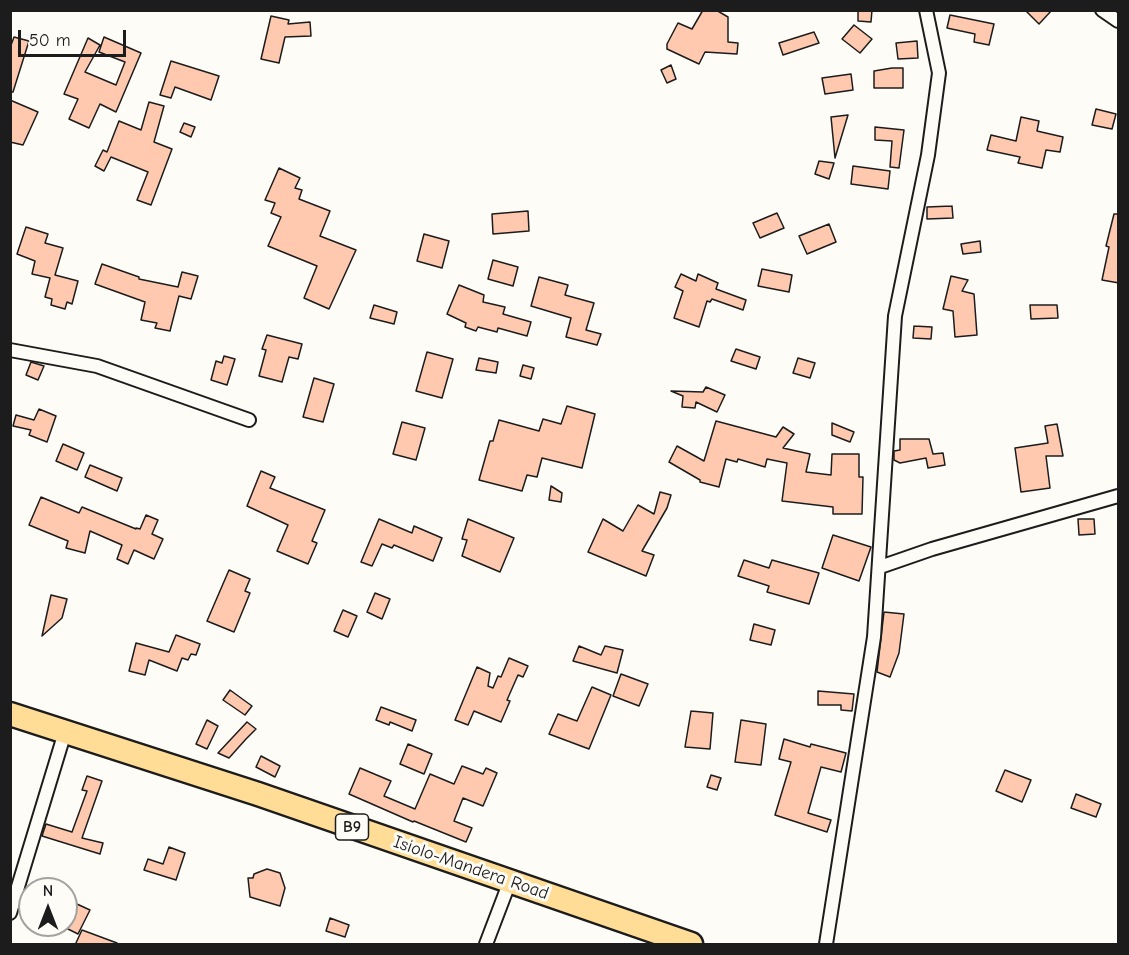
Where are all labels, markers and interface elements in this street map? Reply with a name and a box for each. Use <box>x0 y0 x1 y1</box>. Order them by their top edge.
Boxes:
scale bar <box>21 18 129 56</box>
text: 50 m <box>29 30 71 51</box>
road number: B9 <box>336 814 368 840</box>
street label: Isiolo-Mandera Road <box>391 831 551 905</box>
north arrow <box>18 877 78 937</box>
text: N <box>43 882 53 900</box>

